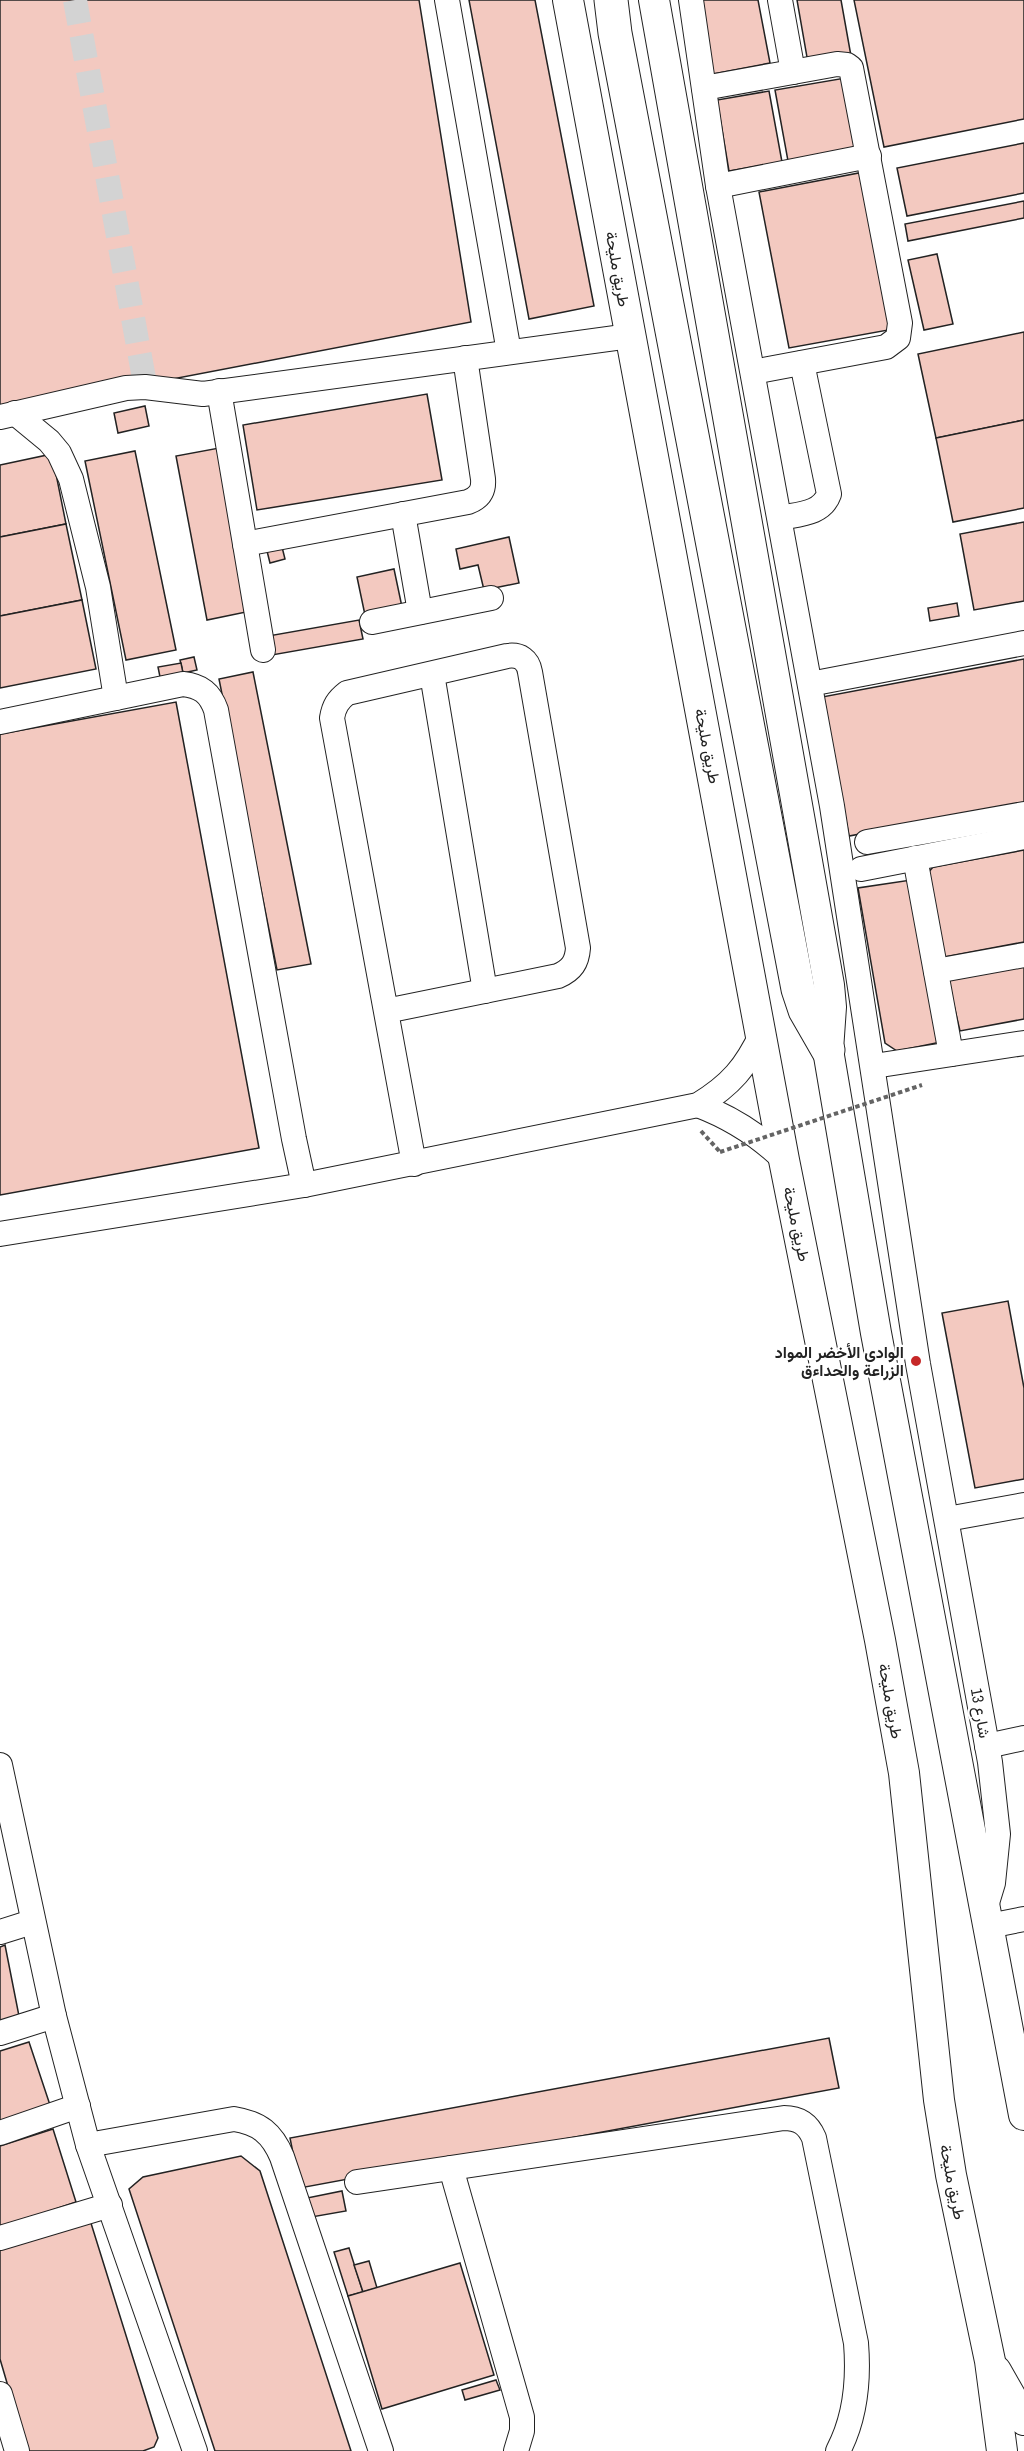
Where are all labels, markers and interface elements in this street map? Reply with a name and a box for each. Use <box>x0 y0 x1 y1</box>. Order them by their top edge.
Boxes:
street label: طريق مليحة <box>601 230 635 308</box>
street label: طريق مليحة <box>690 706 726 786</box>
street label: طريق مليحة <box>778 1184 816 1264</box>
place label: الوادى الأخضر المواد الزراعة والحداءق <box>775 1341 904 1381</box>
marker: الوادى الأخضر المواد الزراعة والحداءق <box>909 1354 923 1368</box>
street label: طريق مليحة <box>874 1662 908 1740</box>
street label: شارع 13 <box>965 1686 996 1740</box>
street label: طريق مليحة <box>935 2142 971 2222</box>

